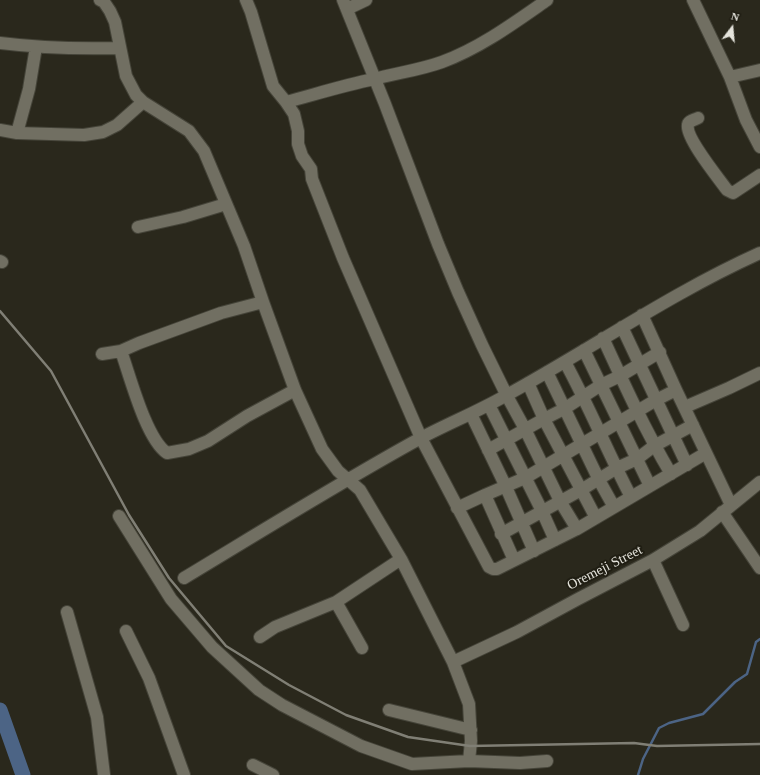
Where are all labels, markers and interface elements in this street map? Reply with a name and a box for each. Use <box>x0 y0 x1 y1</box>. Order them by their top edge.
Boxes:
north arrow <box>712 8 752 48</box>
text: N <box>730 10 741 23</box>
street label: Oremeji Street <box>565 542 645 594</box>

